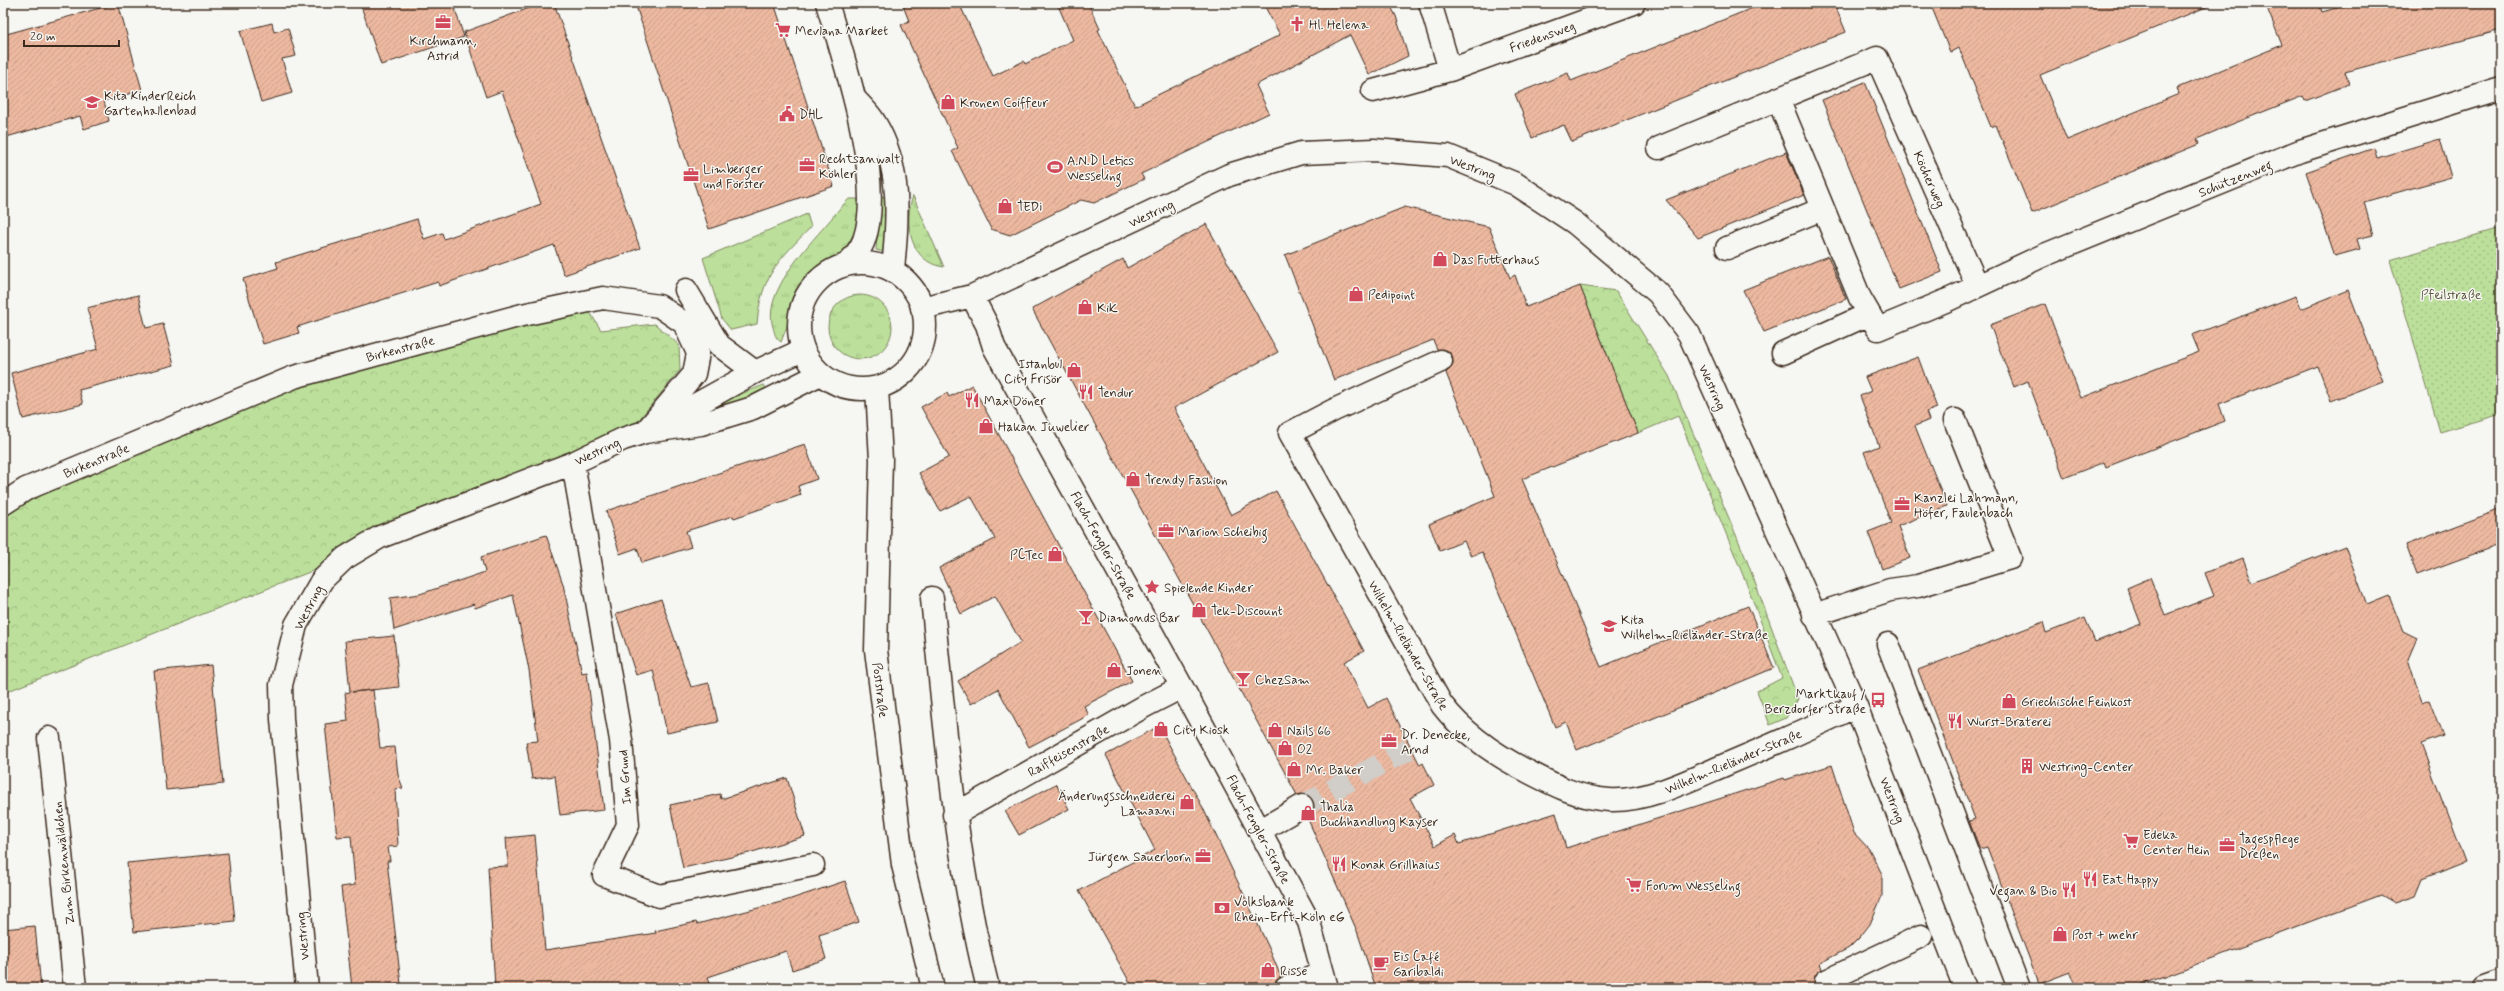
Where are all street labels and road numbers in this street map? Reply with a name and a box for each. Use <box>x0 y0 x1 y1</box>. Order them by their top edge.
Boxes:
street label: Friedensweg <box>1507 18 1578 57</box>
street label: Köcherweg <box>1908 149 1949 211</box>
street label: Westring <box>1447 152 1498 186</box>
street label: Schützenweg <box>2196 157 2276 204</box>
street label: Westring <box>1126 196 1178 233</box>
street label: Birkenstraße <box>364 332 436 367</box>
street label: Westring <box>1693 362 1729 414</box>
street label: Westring <box>572 434 624 471</box>
street label: Birkenstraße <box>61 440 132 483</box>
street label: Flach-Fengler-Straße <box>1065 489 1139 603</box>
street label: Wilhelm-Rieländer-Straße <box>1364 578 1452 714</box>
street label: Westring <box>290 582 329 633</box>
street label: Poststraße <box>868 662 891 719</box>
street label: Raiffeisenstraße <box>1025 721 1112 781</box>
street label: Wilhelm-Rieländer-Straße <box>1663 726 1805 799</box>
street label: Im Grund <box>615 749 636 805</box>
street label: Flach-Fengler-Straße <box>1221 772 1294 888</box>
street label: Westring <box>1874 775 1908 827</box>
street label: Zum Birkenwäldchen <box>50 800 79 925</box>
street label: Westring <box>293 911 315 961</box>

